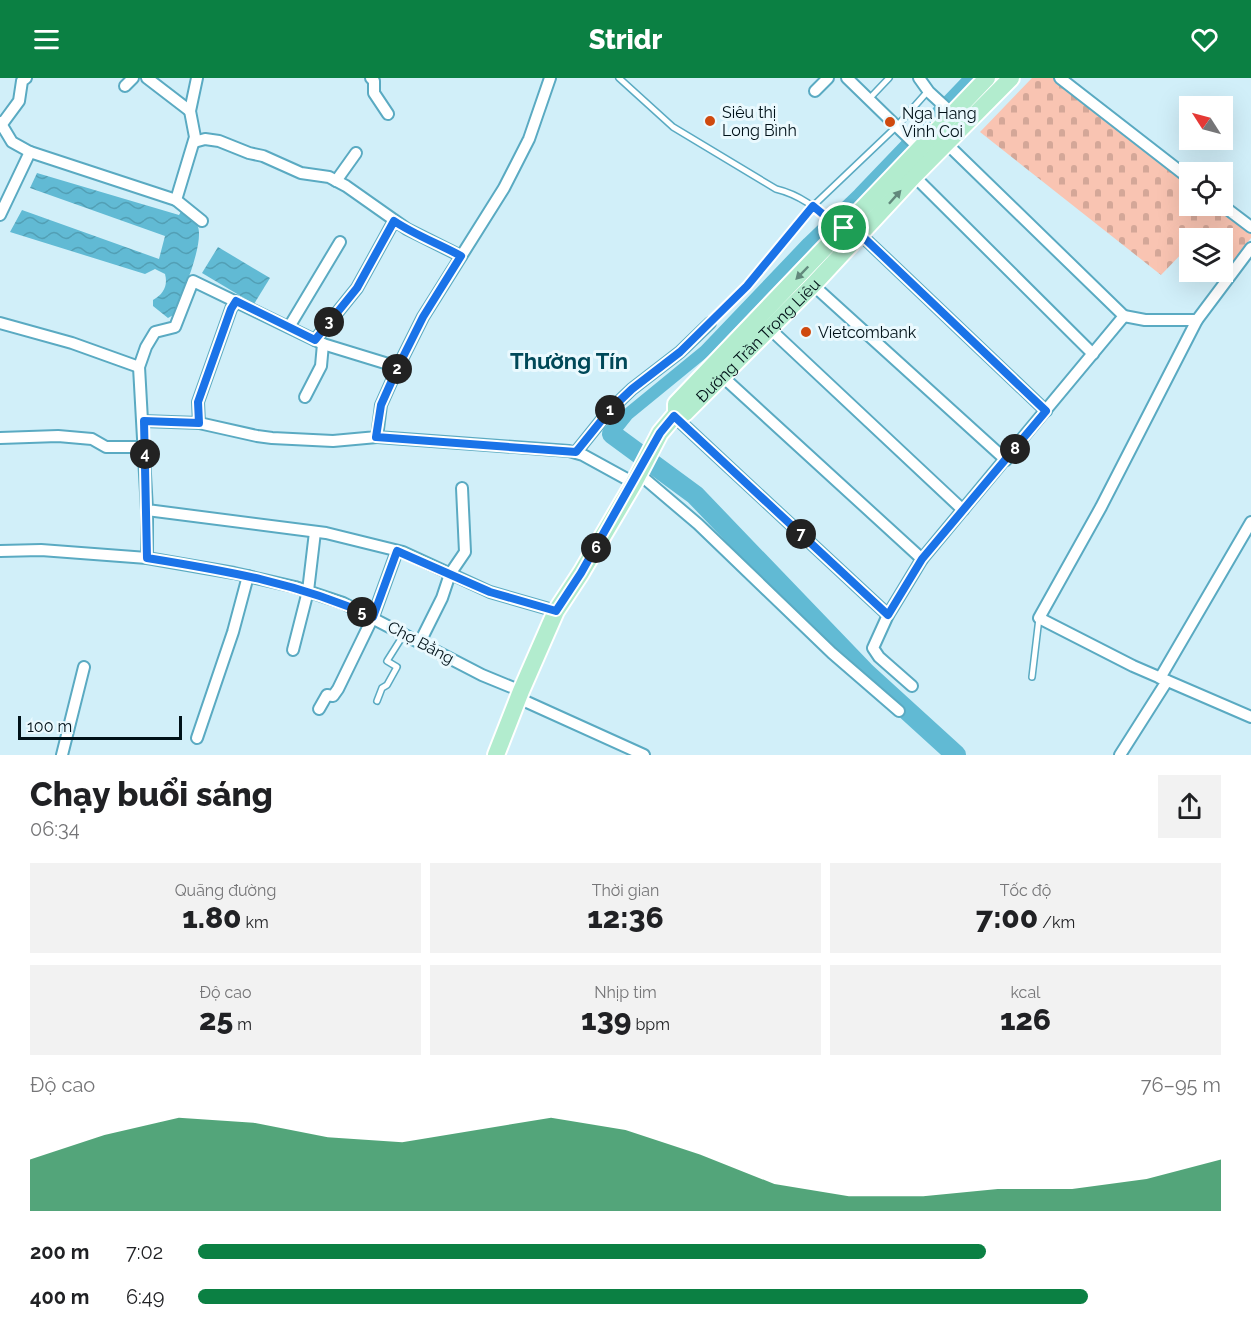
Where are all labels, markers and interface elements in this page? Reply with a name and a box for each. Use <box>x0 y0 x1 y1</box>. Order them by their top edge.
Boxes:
icon: menu <box>30 23 63 56</box>
icon: heart <box>1188 23 1221 56</box>
text: Stridr <box>589 24 662 55</box>
north arrow <box>1179 96 1233 150</box>
map controls <box>1179 96 1233 282</box>
place label: Siêu thị Long Bình <box>722 103 797 140</box>
place label: Nga Hang Vinh Coi <box>902 104 977 141</box>
marker: Siêu thị Long Bình <box>703 114 717 128</box>
marker: Nga Hang Vinh Coi <box>883 115 897 129</box>
button: locate <box>1179 162 1233 216</box>
one-way arrow <box>888 190 901 205</box>
pin <box>818 202 869 253</box>
icon: arrive <box>827 211 860 244</box>
button: layers <box>1179 228 1233 282</box>
one-way arrow <box>795 265 809 280</box>
street label: Đường Trần Trọng Liêu <box>692 275 824 406</box>
pin: 3 <box>314 307 344 337</box>
text: 3 <box>325 312 333 331</box>
place label: Vietcombank <box>818 323 917 342</box>
marker: Vietcombank <box>799 325 813 339</box>
district label: Thường Tín <box>510 348 628 374</box>
pin: 2 <box>382 354 412 384</box>
text: 2 <box>392 359 402 378</box>
pin: 1 <box>595 395 625 425</box>
text: 1 <box>606 400 614 419</box>
pin: 8 <box>1000 434 1030 464</box>
pin: 4 <box>130 439 160 469</box>
text: 8 <box>1010 439 1020 458</box>
text: 4 <box>140 444 150 463</box>
pin: 7 <box>786 519 816 549</box>
text: 7 <box>797 524 805 543</box>
pin: 6 <box>581 533 611 563</box>
text: 6 <box>591 538 601 557</box>
pin: 5 <box>347 597 377 627</box>
text: 5 <box>358 602 366 621</box>
street label: Chợ Bằng <box>384 617 457 668</box>
scale bar <box>18 713 182 740</box>
text: 100 m <box>27 717 72 736</box>
text: Chạy buổi sáng <box>30 775 273 814</box>
button: share <box>1158 775 1221 838</box>
text: 06:34 <box>30 817 80 841</box>
text: Quãng đường <box>175 881 276 900</box>
text: Thời gian <box>592 881 659 900</box>
text: Tốc độ <box>1000 881 1051 900</box>
text: 1.80 <box>182 900 242 935</box>
text: 12:36 <box>587 900 664 935</box>
text: 7:00 <box>976 900 1038 935</box>
text: km <box>242 913 269 932</box>
text: /km <box>1038 913 1075 932</box>
text: Độ cao <box>199 983 252 1002</box>
text: Nhịp tim <box>594 983 657 1002</box>
text: kcal <box>1011 983 1040 1002</box>
text: 25 <box>199 1002 233 1037</box>
text: 139 <box>581 1002 631 1037</box>
text: 126 <box>1000 1002 1051 1037</box>
text: m <box>233 1015 252 1034</box>
text: bpm <box>631 1015 670 1034</box>
text: Độ cao <box>30 1073 95 1097</box>
text: 76–95 m <box>1141 1073 1221 1097</box>
text: 200 m <box>30 1240 89 1264</box>
text: 7:02 <box>126 1240 163 1264</box>
text: 400 m <box>30 1285 89 1309</box>
text: 6:49 <box>126 1285 164 1309</box>

